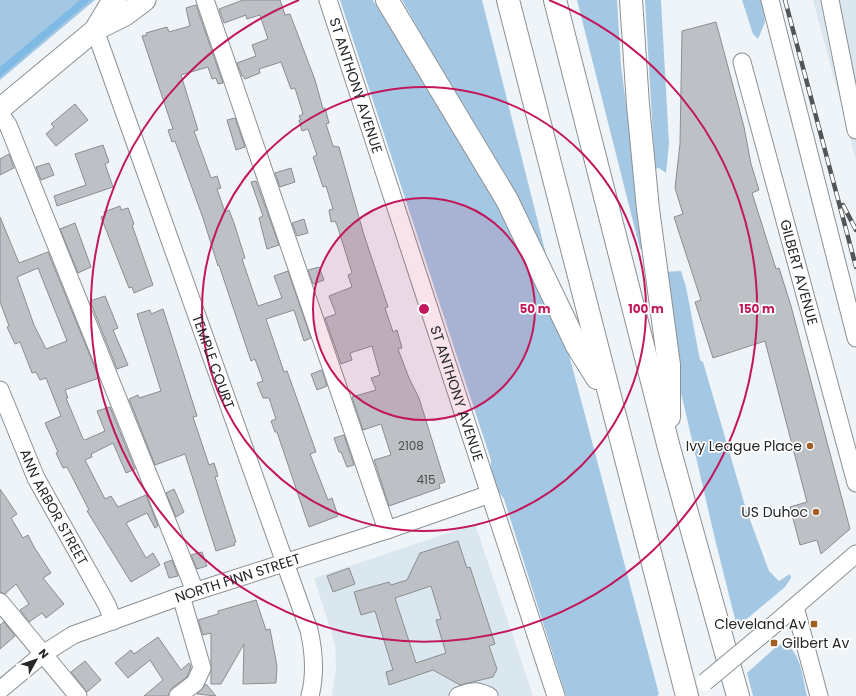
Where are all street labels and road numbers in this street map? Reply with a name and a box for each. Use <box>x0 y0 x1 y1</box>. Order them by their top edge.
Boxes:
street label: ST ANTHONY AVENUE <box>324 15 388 156</box>
street label: GILBERT AVENUE <box>775 217 823 327</box>
street label: TEMPLE COURT <box>187 311 239 412</box>
street label: ST ANTHONY AVENUE <box>425 323 488 464</box>
street label: ANN ARBOR STREET <box>15 446 93 569</box>
street label: NORTH FINN STREET <box>172 548 303 607</box>

